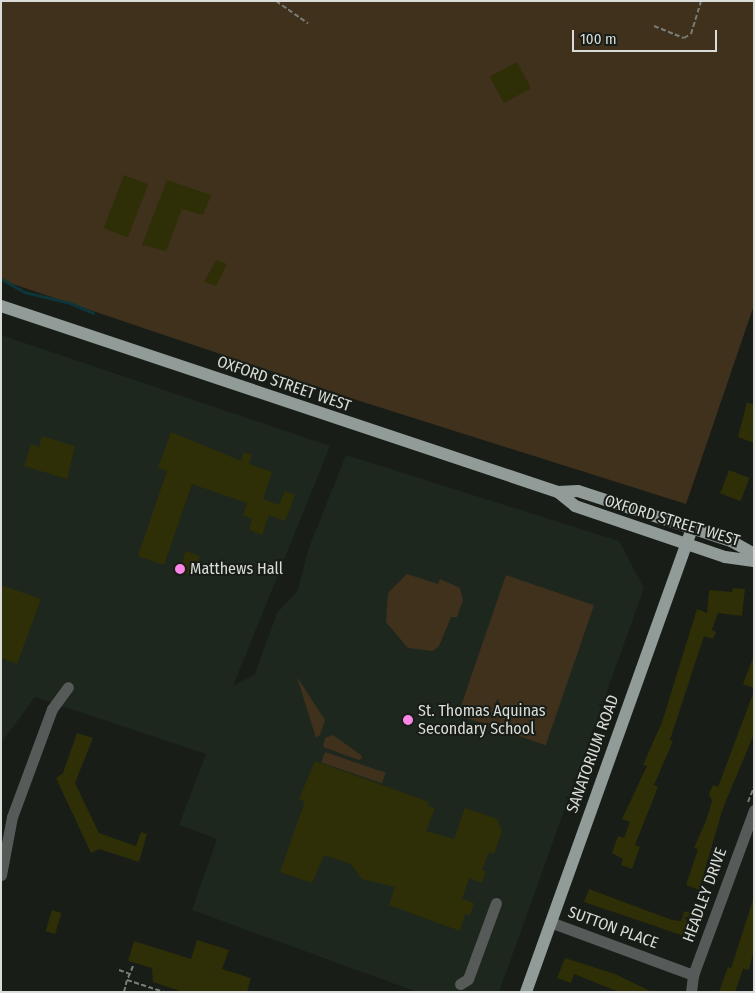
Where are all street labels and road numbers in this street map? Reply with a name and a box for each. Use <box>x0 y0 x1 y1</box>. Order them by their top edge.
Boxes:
street label: OXFORD STREET WEST <box>214 352 354 416</box>
street label: OXFORD STREET WEST <box>602 491 742 551</box>
street label: SANATORIUM ROAD <box>563 692 623 816</box>
street label: HEADLEY DRIVE <box>679 845 731 945</box>
street label: SUTTON PLACE <box>565 903 661 953</box>

